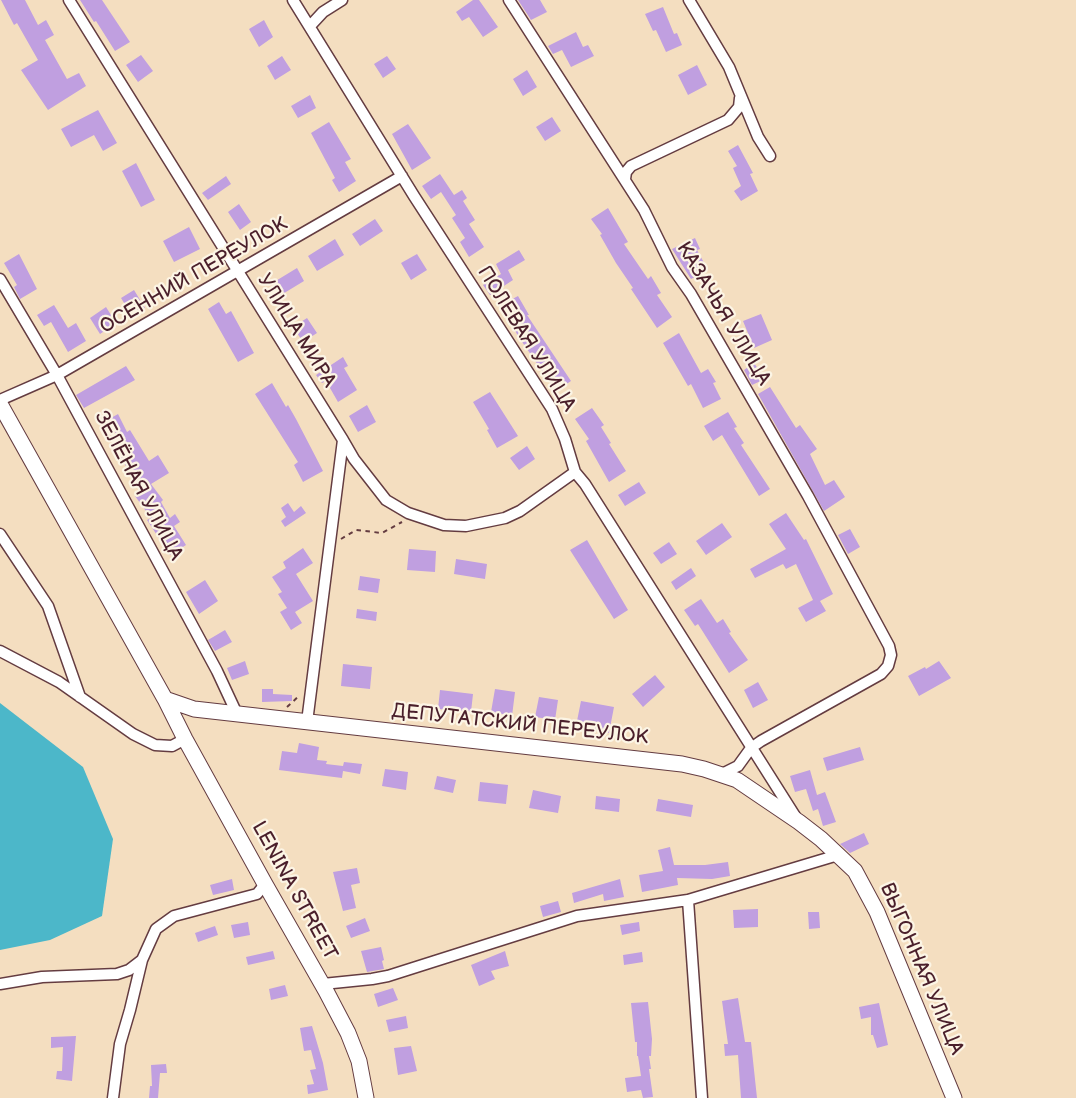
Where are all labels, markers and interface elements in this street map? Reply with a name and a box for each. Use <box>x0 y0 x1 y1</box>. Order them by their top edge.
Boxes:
street label: ОСЕННИЙ ПЕРЕУЛОК <box>96 213 292 339</box>
street label: КАЗАЧЬЯ УЛИЦА <box>671 238 775 390</box>
street label: ПОЛЕВАЯ УЛИЦА <box>472 262 580 416</box>
street label: УЛИЦА МИРА <box>251 270 341 392</box>
street label: ЗЕЛЁНАЯ УЛИЦА <box>89 407 187 565</box>
street label: ДЕПУТАТСКИЙ ПЕРЕУЛОК <box>391 700 649 750</box>
street label: LENINA STREET <box>246 817 342 965</box>
street label: ВЫГОННАЯ УЛИЦА <box>874 879 968 1059</box>

